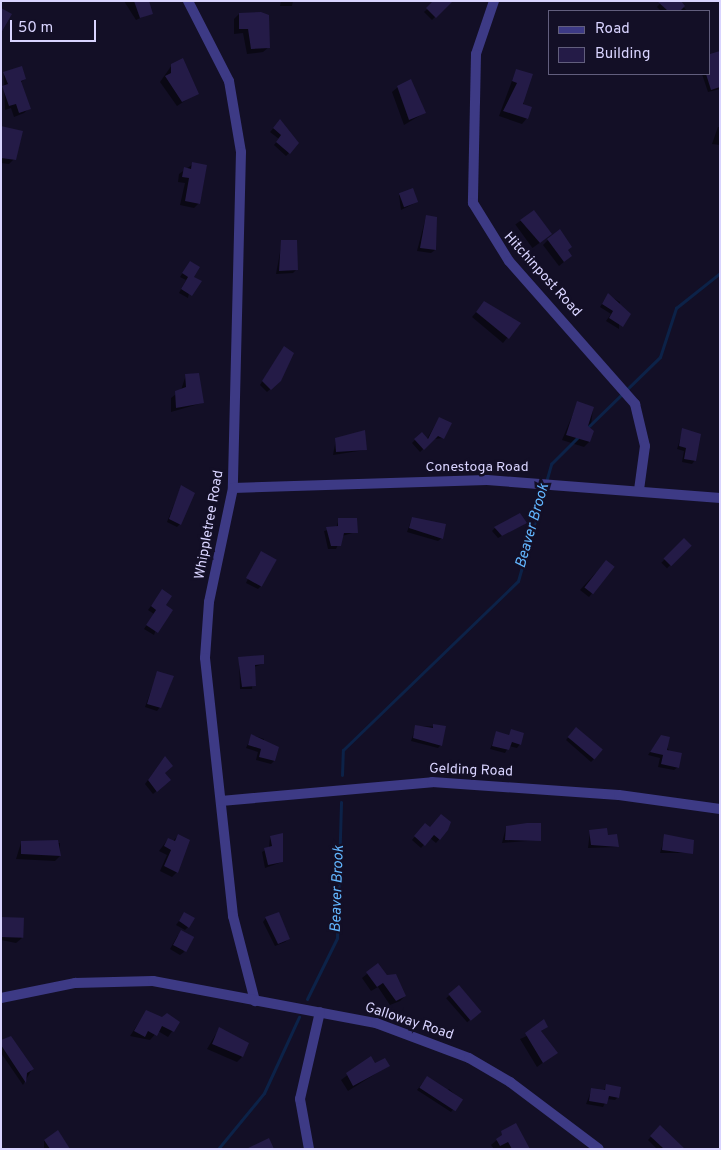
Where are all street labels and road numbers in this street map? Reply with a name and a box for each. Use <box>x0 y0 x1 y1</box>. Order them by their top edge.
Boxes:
street label: Hitchinpost Road <box>500 229 584 321</box>
street label: Conestoga Road <box>425 460 529 476</box>
street label: Whippletree Road <box>192 469 228 581</box>
street label: Gelding Road <box>429 761 513 781</box>
street label: Galloway Road <box>363 1000 455 1044</box>

